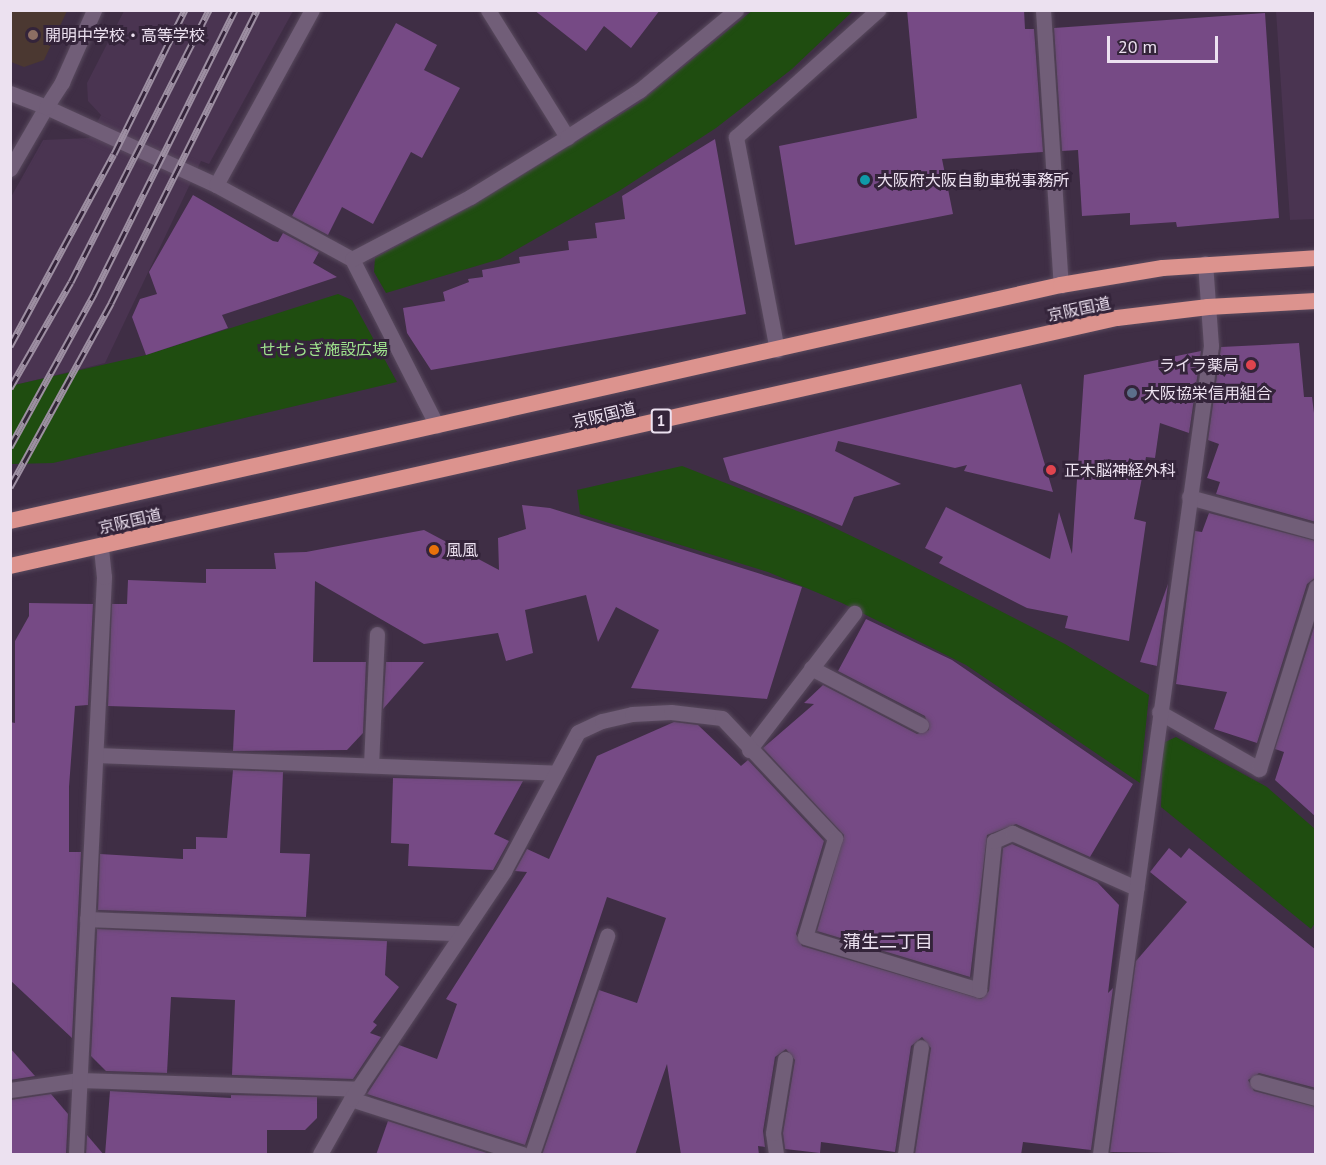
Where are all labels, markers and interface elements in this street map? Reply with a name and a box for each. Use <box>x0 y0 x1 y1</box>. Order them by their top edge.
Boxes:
scale bar <box>1110 24 1221 62</box>
place label: 開明中学校・高等学校 <box>45 25 205 45</box>
marker: 開明中学校・高等学校 <box>26 28 40 42</box>
text: 20 m <box>1118 35 1157 58</box>
place label: 大阪府大阪自動車税事務所 <box>877 170 1069 190</box>
marker: 大阪府大阪自動車税事務所 <box>858 173 872 187</box>
street label: 京阪国道 <box>1046 293 1112 325</box>
park label: せせらぎ施設広場 <box>260 339 388 359</box>
place label: ライラ薬局 <box>1159 355 1239 375</box>
marker: ライラ薬局 <box>1244 358 1258 372</box>
place label: 大阪協栄信用組合 <box>1144 383 1272 403</box>
marker: 大阪協栄信用組合 <box>1125 386 1139 400</box>
street label: 京阪国道 <box>571 398 637 432</box>
road number: 1 <box>650 409 672 433</box>
place label: 正木脳神経外科 <box>1064 460 1176 480</box>
marker: 正木脳神経外科 <box>1042 461 1060 479</box>
street label: 京阪国道 <box>97 504 163 538</box>
place label: 風風 <box>446 540 478 560</box>
marker: 風風 <box>427 543 441 557</box>
district label: 蒲生二丁目 <box>843 931 933 953</box>

